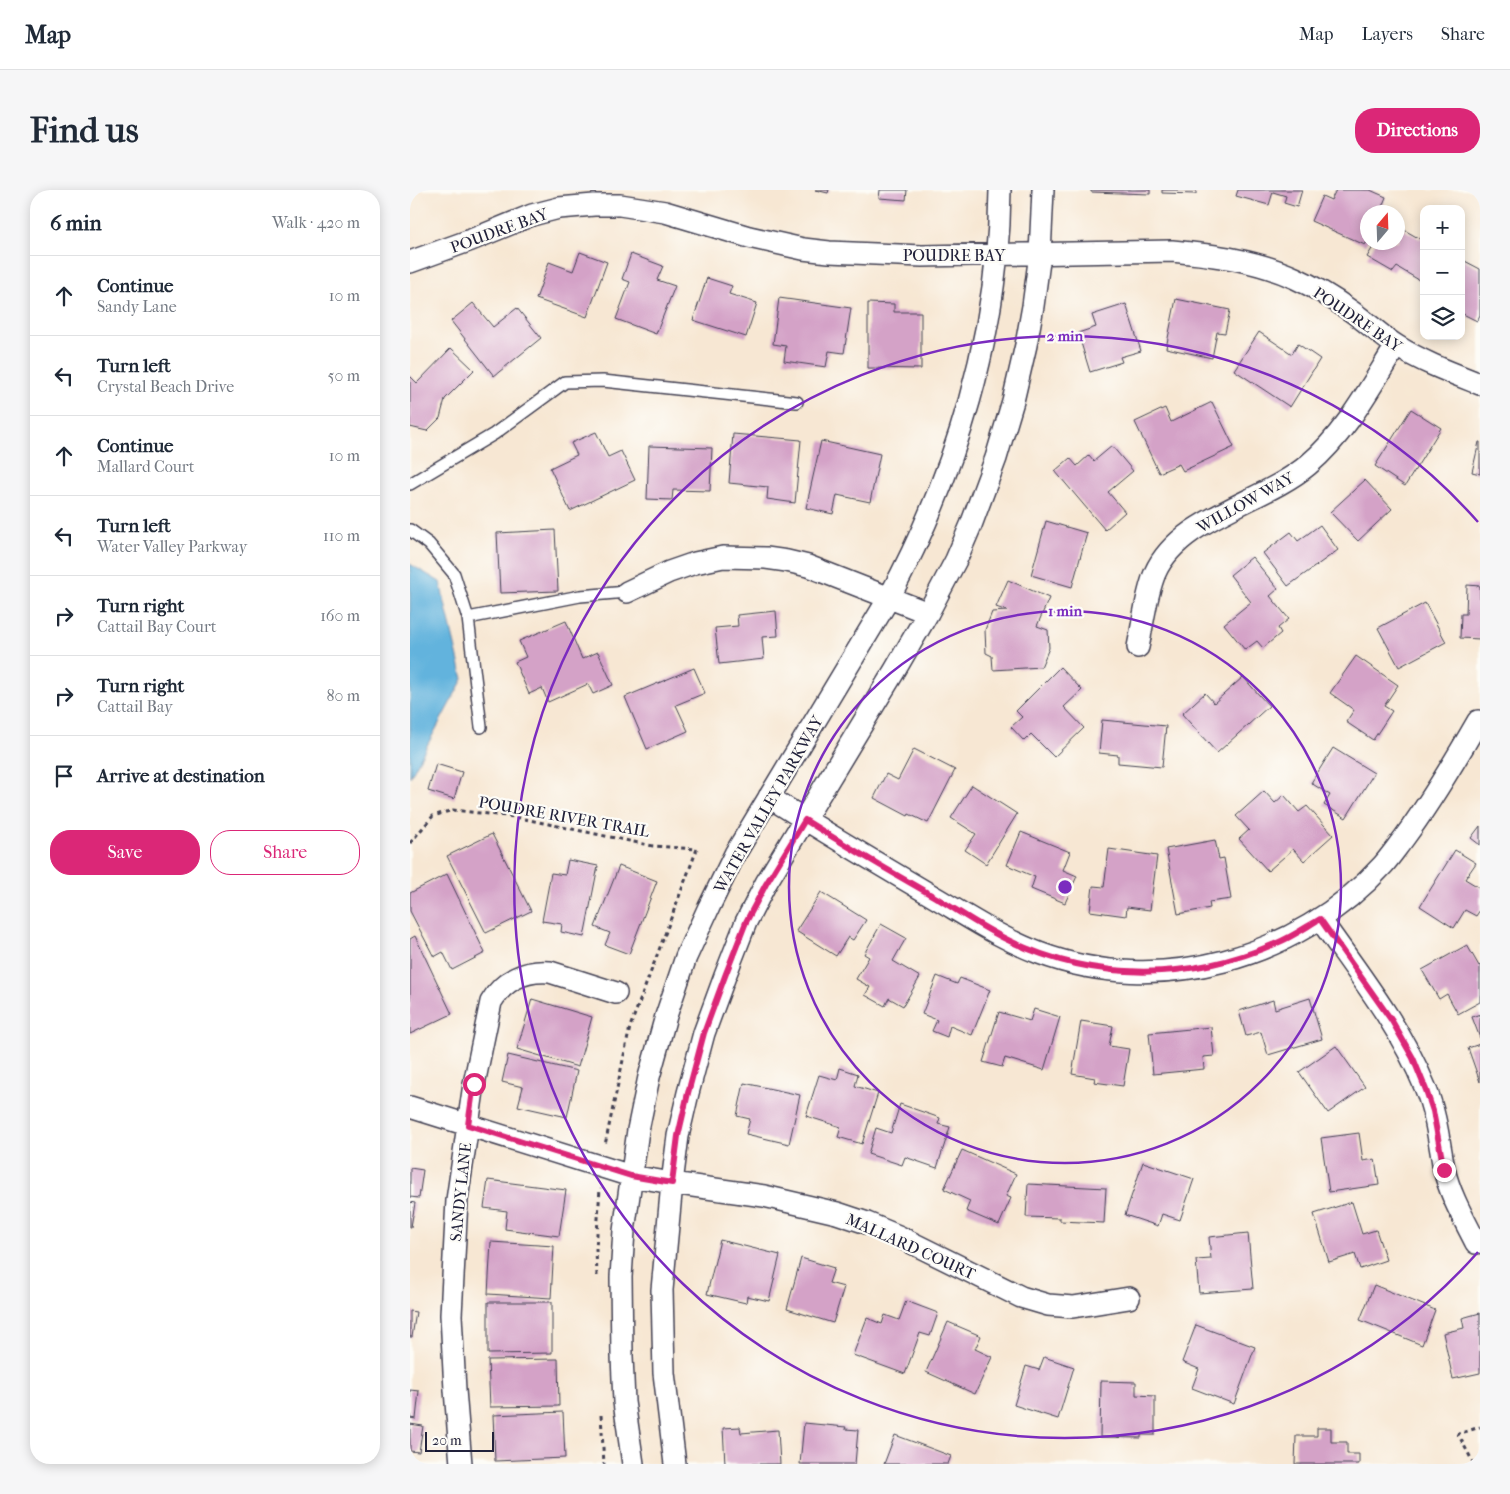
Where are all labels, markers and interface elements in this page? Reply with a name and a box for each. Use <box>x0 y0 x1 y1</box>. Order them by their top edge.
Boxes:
text: Map <box>25 21 71 49</box>
text: Map <box>1299 24 1333 45</box>
text: Layers <box>1361 24 1413 45</box>
text: Share <box>1441 24 1485 45</box>
button: Directions <box>1355 108 1480 153</box>
text: Find us <box>30 110 139 151</box>
street label: POUDRE BAY <box>448 204 552 257</box>
north arrow <box>1360 205 1405 250</box>
map controls <box>1420 205 1465 340</box>
button: + <box>1420 205 1465 250</box>
text: 6 min <box>50 211 102 235</box>
text: Walk · 420 m <box>272 213 360 232</box>
street label: POUDRE BAY <box>903 246 1006 265</box>
button: − <box>1420 250 1465 295</box>
text: Continue <box>97 275 173 297</box>
icon: ahead <box>50 282 78 310</box>
street label: POUDRE BAY <box>1310 283 1406 357</box>
text: 10 m <box>329 286 360 305</box>
button: layers <box>1420 295 1465 340</box>
text: Sandy Lane <box>97 297 177 316</box>
text: 2 min <box>1047 327 1084 345</box>
text: Turn left <box>97 355 171 377</box>
icon: left <box>50 362 78 390</box>
text: 50 m <box>328 366 360 385</box>
text: Crystal Beach Drive <box>97 377 234 396</box>
text: Continue <box>97 435 173 457</box>
icon: ahead <box>50 442 78 470</box>
text: 10 m <box>329 446 360 465</box>
text: Mallard Court <box>97 457 194 476</box>
street label: WILLOW WAY <box>1193 467 1298 537</box>
text: Turn left <box>97 515 171 537</box>
icon: left <box>50 522 78 550</box>
text: 110 m <box>323 526 360 545</box>
text: Water Valley Parkway <box>97 537 247 556</box>
text: Turn right <box>97 595 184 617</box>
icon: right <box>50 602 78 630</box>
text: 1 min <box>1048 602 1082 620</box>
text: 160 m <box>320 606 360 625</box>
text: Cattail Bay Court <box>97 617 216 636</box>
text: Turn right <box>97 675 184 697</box>
icon: right <box>50 682 78 710</box>
text: 80 m <box>326 686 360 705</box>
text: Cattail Bay <box>97 697 173 716</box>
street label: WATER VALLEY PARKWAY <box>709 711 828 897</box>
icon: arrive <box>50 762 78 790</box>
text: Arrive at destination <box>97 765 265 787</box>
street label: POUDRE RIVER TRAIL <box>477 792 651 841</box>
button: Save <box>50 830 200 875</box>
button: Share <box>210 830 360 875</box>
centre of rings <box>1056 878 1074 896</box>
route start <box>463 1073 486 1096</box>
street label: SANDY LANE <box>446 1142 475 1242</box>
route end <box>1433 1159 1456 1182</box>
street label: MALLARD COURT <box>843 1209 979 1284</box>
scale bar <box>425 1429 494 1452</box>
text: 20 m <box>432 1432 462 1449</box>

